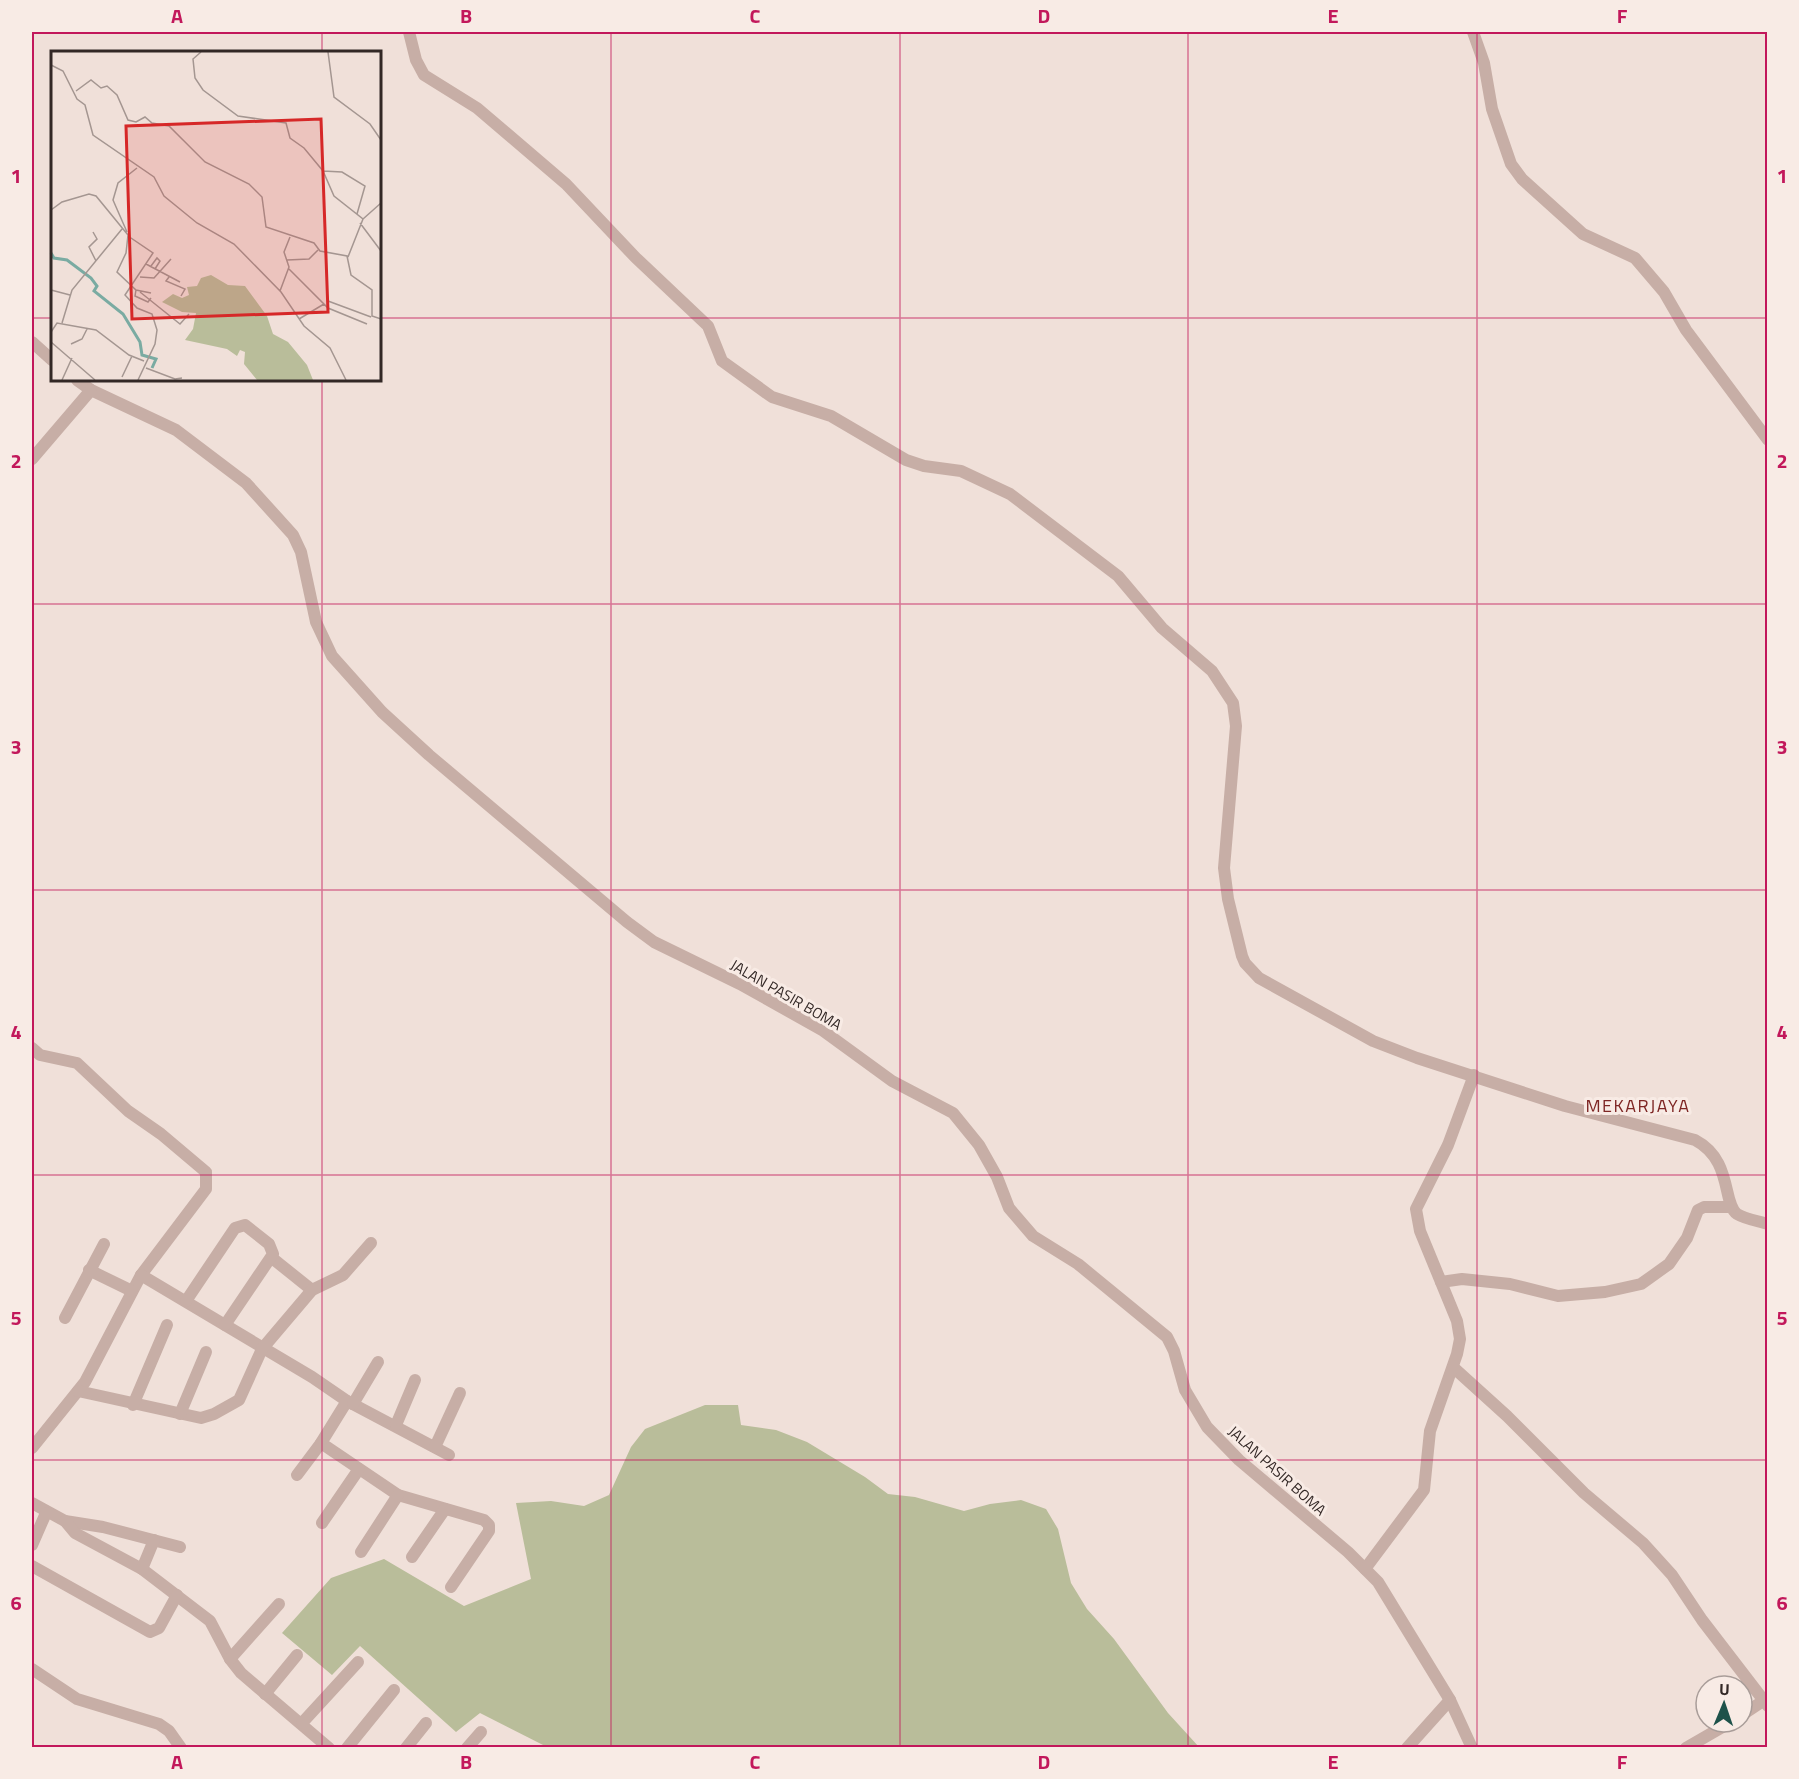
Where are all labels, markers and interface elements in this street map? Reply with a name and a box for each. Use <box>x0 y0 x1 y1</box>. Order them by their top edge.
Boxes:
text: A <box>171 0 183 31</box>
text: B <box>460 0 472 31</box>
text: C <box>750 0 761 31</box>
text: D <box>1038 0 1050 31</box>
text: E <box>1327 0 1339 31</box>
text: F <box>1617 0 1628 31</box>
inset map <box>51 51 381 381</box>
text: 1 <box>10 160 22 191</box>
text: 1 <box>1776 160 1788 191</box>
text: 2 <box>10 445 22 476</box>
text: 2 <box>1776 445 1788 476</box>
text: 3 <box>10 731 22 762</box>
text: 3 <box>1776 731 1788 762</box>
street label: JALAN PASIR BOMA <box>726 953 846 1036</box>
text: 4 <box>10 1016 22 1047</box>
text: 4 <box>1776 1016 1788 1047</box>
district label: MEKARJAYA <box>1585 1092 1691 1119</box>
text: 5 <box>10 1302 22 1333</box>
text: 5 <box>1776 1302 1788 1333</box>
street label: JALAN PASIR BOMA <box>1223 1420 1332 1521</box>
text: 6 <box>10 1587 22 1618</box>
text: 6 <box>1776 1587 1788 1618</box>
north arrow <box>1694 1674 1754 1734</box>
text: U <box>1719 1677 1730 1701</box>
text: A <box>171 1746 183 1777</box>
text: B <box>460 1746 472 1777</box>
text: C <box>750 1746 761 1777</box>
text: D <box>1038 1746 1050 1777</box>
text: E <box>1327 1746 1339 1777</box>
text: F <box>1617 1746 1628 1777</box>

